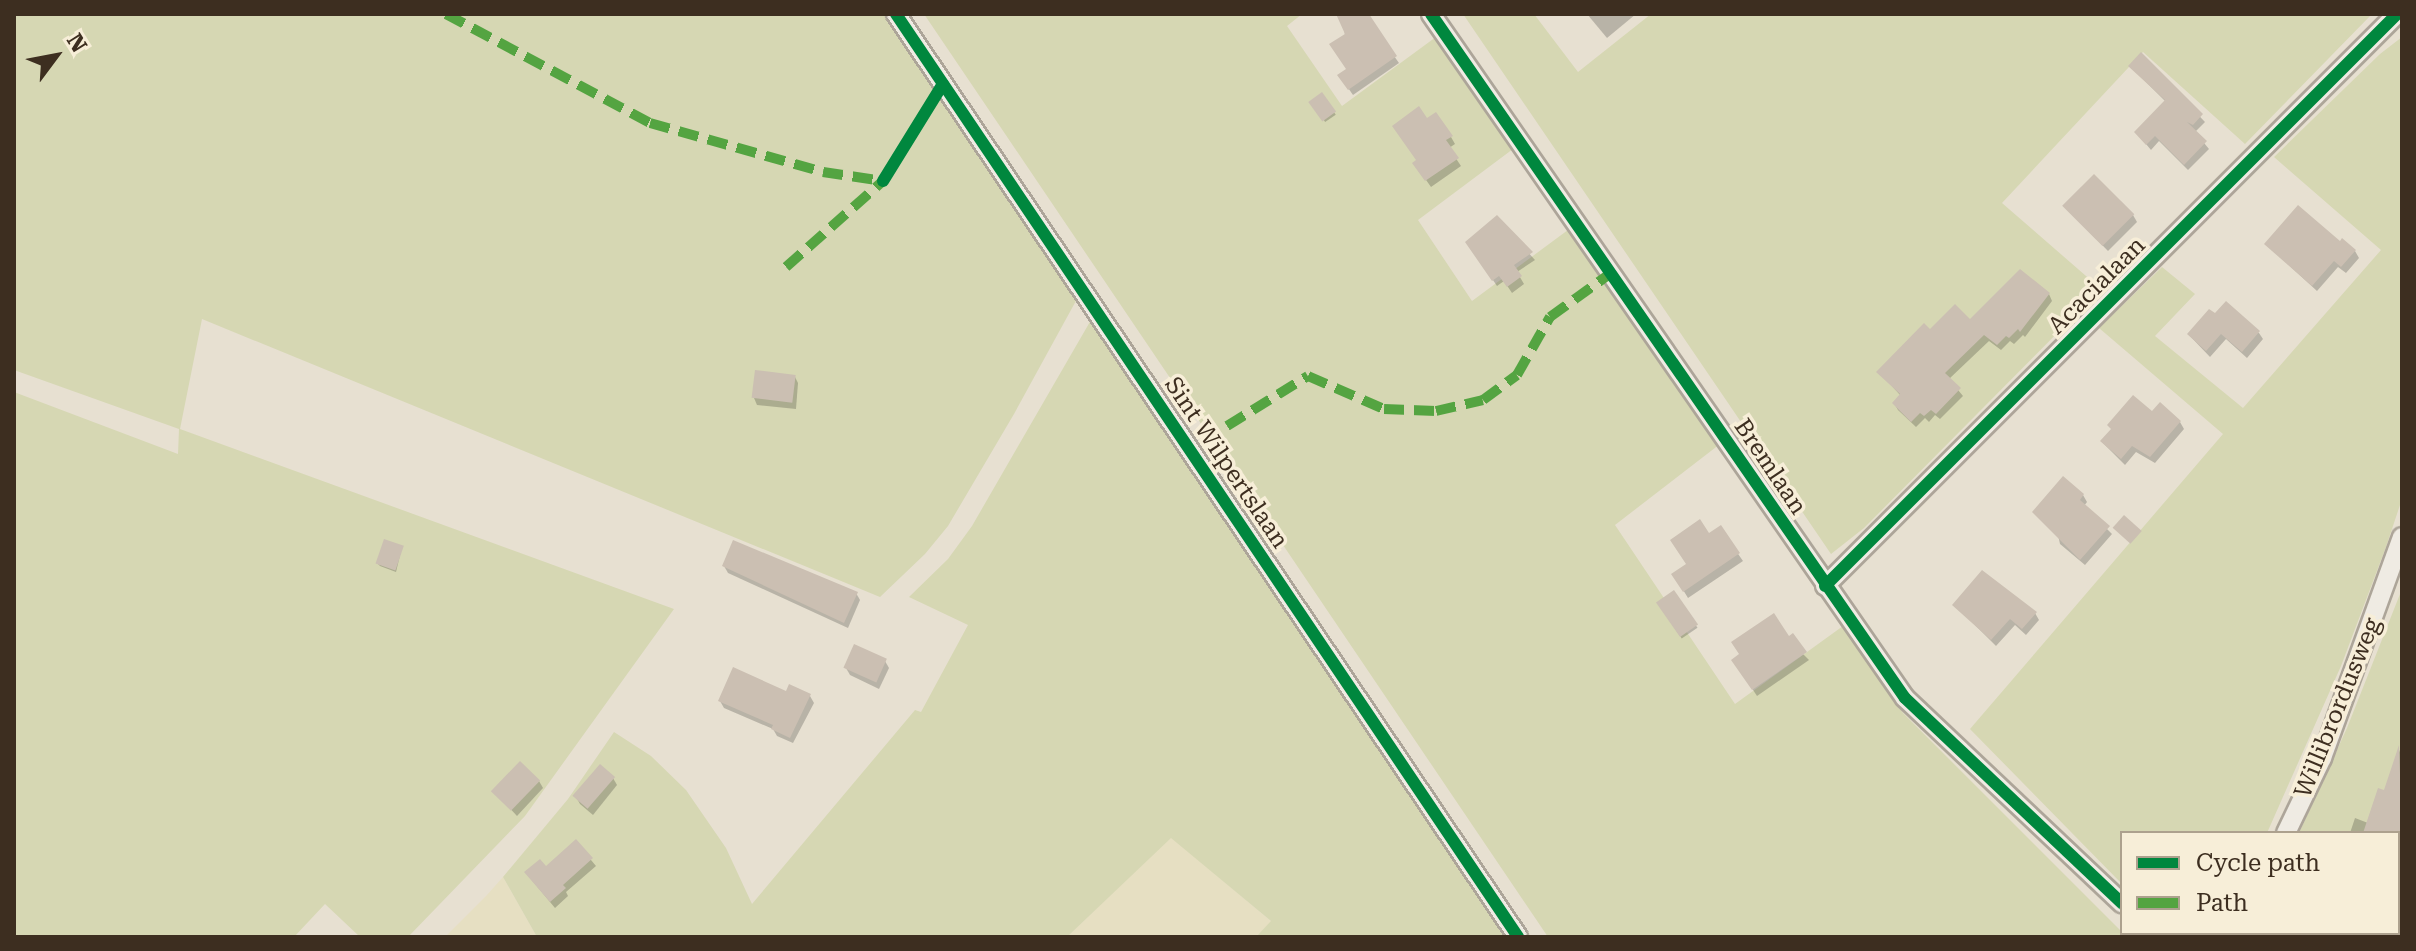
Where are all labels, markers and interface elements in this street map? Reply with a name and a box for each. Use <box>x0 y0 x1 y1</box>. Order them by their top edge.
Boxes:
north arrow <box>16 16 96 96</box>
text: N <box>62 29 92 57</box>
street label: Acacialaan <box>2042 231 2152 341</box>
street label: Sint Wilpertslaan <box>1158 372 1294 554</box>
street label: Bremlaan <box>1728 414 1812 520</box>
street label: Willibrordusweg <box>2289 614 2387 802</box>
legend <box>2120 831 2400 935</box>
text: Cycle path <box>2196 849 2320 877</box>
text: Path <box>2196 889 2248 917</box>

